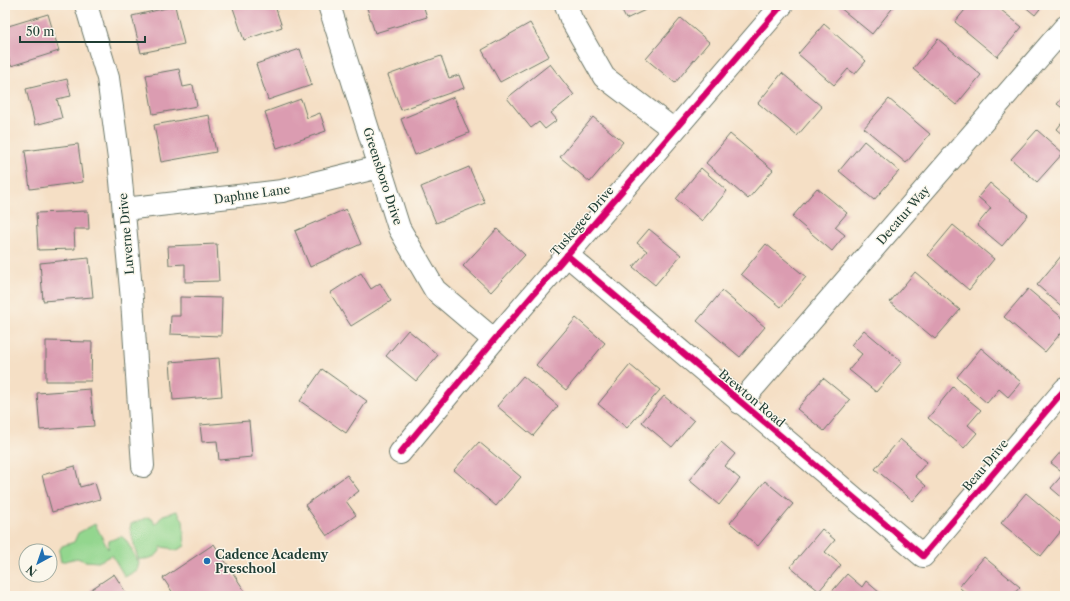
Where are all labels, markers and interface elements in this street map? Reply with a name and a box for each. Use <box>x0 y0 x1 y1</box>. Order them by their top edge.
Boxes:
scale bar <box>20 18 145 44</box>
text: 50 m <box>26 24 55 39</box>
street label: Greensboro Drive <box>360 125 406 227</box>
street label: Daphne Lane <box>213 181 291 207</box>
street label: Tuskegee Drive <box>547 182 617 259</box>
street label: Decatur Way <box>873 182 933 247</box>
street label: Luverne Drive <box>115 192 137 275</box>
street label: Brewton Road <box>716 366 789 430</box>
street label: Beau Drive <box>959 436 1011 494</box>
north arrow <box>18 543 58 583</box>
place label: Cadence Academy Preschool <box>215 547 329 576</box>
marker: Cadence Academy Preschool <box>202 556 212 566</box>
text: N <box>23 562 40 579</box>

